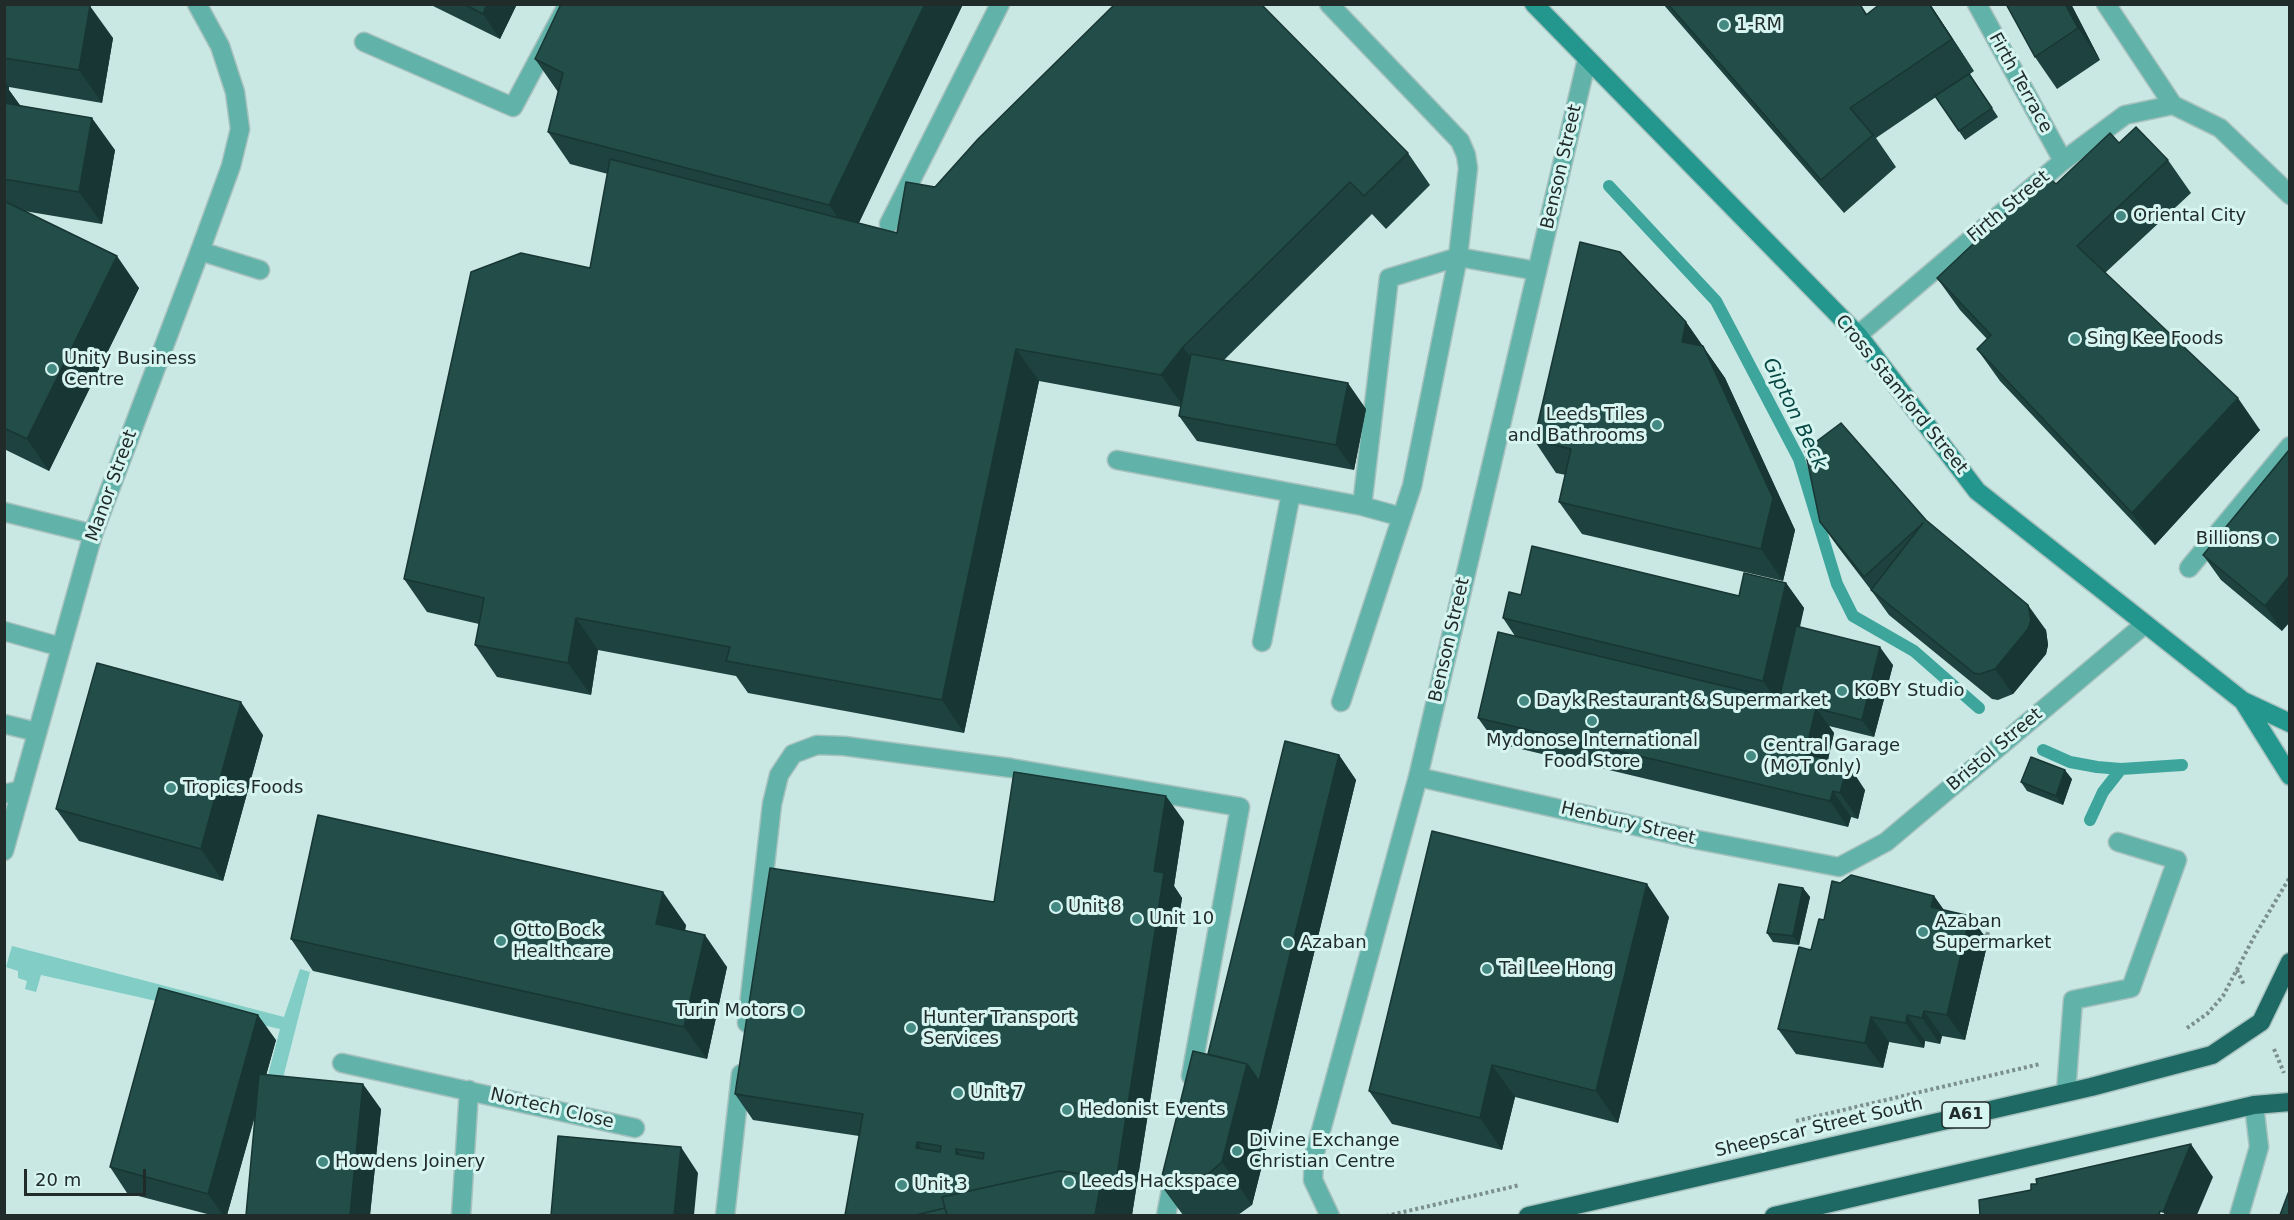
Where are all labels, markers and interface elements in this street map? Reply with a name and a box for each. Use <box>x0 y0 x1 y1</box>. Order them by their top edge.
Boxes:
place label: 1-RM <box>1736 14 1782 36</box>
marker: 1-RM <box>1717 18 1731 32</box>
street label: Firth Terrace <box>1984 29 2056 137</box>
street label: Benson Street <box>1537 103 1587 231</box>
street label: Firth Street <box>1964 166 2054 248</box>
place label: Oriental City <box>2133 205 2246 227</box>
marker: Oriental City <box>2114 209 2128 223</box>
street label: Cross Stamford Street <box>1830 311 1972 479</box>
place label: Sing Kee Foods <box>2087 328 2223 350</box>
marker: Sing Kee Foods <box>2068 332 2082 346</box>
place label: Unity Business Centre <box>64 348 196 391</box>
water label: Gipton Beck <box>1757 354 1831 474</box>
marker: Unity Business Centre <box>45 362 59 376</box>
place label: Leeds Tiles and Bathrooms <box>1508 404 1645 446</box>
marker: Leeds Tiles and Bathrooms <box>1650 418 1664 432</box>
street label: Manor Street <box>82 427 142 545</box>
place label: Billions <box>2196 528 2260 550</box>
marker: Billions <box>2265 532 2279 546</box>
street label: Benson Street <box>1425 576 1475 704</box>
place label: KOBY Studio <box>1854 680 1964 702</box>
marker: KOBY Studio <box>1835 684 1849 698</box>
place label: Dayk Restaurant & Supermarket <box>1536 690 1828 712</box>
marker: Dayk Restaurant & Supermarket <box>1517 694 1531 708</box>
street label: Bristol Street <box>1943 704 2047 796</box>
marker: Mydonose International Food Store <box>1585 714 1599 728</box>
place label: Mydonose International Food Store <box>1486 730 1698 772</box>
place label: Central Garage (MOT only) <box>1763 735 1900 777</box>
marker: Central Garage (MOT only) <box>1744 749 1758 763</box>
place label: Tropics Foods <box>183 777 303 799</box>
marker: Tropics Foods <box>164 781 178 795</box>
street label: Henbury Street <box>1559 798 1697 850</box>
place label: Unit 8 <box>1068 896 1122 918</box>
marker: Unit 8 <box>1049 900 1063 914</box>
place label: Unit 10 <box>1149 908 1214 930</box>
place label: Azaban Supermarket <box>1935 911 2051 954</box>
marker: Unit 10 <box>1130 912 1144 926</box>
place label: Otto Bock Healthcare <box>513 920 611 962</box>
marker: Azaban Supermarket <box>1916 925 1930 939</box>
place label: Azaban <box>1300 932 1367 954</box>
marker: Otto Bock Healthcare <box>494 934 508 948</box>
marker: Azaban <box>1281 936 1295 950</box>
place label: Tai Lee Hong <box>1499 958 1614 980</box>
marker: Tai Lee Hong <box>1480 962 1494 976</box>
place label: Turin Motors <box>675 1000 786 1022</box>
marker: Turin Motors <box>791 1004 805 1018</box>
place label: Hunter Transport Services <box>923 1007 1075 1050</box>
marker: Hunter Transport Services <box>904 1021 918 1035</box>
place label: Unit 7 <box>970 1082 1024 1104</box>
street label: Nortech Close <box>488 1084 616 1134</box>
marker: Unit 7 <box>951 1086 965 1100</box>
street label: Sheepscar Street South <box>1713 1094 1925 1162</box>
place label: Hedonist Events <box>1079 1099 1226 1121</box>
road number: A61 <box>1942 1102 1990 1128</box>
marker: Hedonist Events <box>1060 1103 1074 1117</box>
place label: Divine Exchange Christian Centre <box>1249 1130 1400 1172</box>
marker: Divine Exchange Christian Centre <box>1230 1144 1244 1158</box>
place label: Howdens Joinery <box>335 1151 485 1173</box>
marker: Howdens Joinery <box>316 1155 330 1169</box>
scale bar <box>27 1157 148 1195</box>
text: 20 m <box>35 1169 81 1190</box>
place label: Leeds Hackspace <box>1081 1171 1237 1193</box>
place label: Unit 3 <box>914 1174 968 1196</box>
marker: Leeds Hackspace <box>1062 1175 1076 1189</box>
marker: Unit 3 <box>895 1178 909 1192</box>

